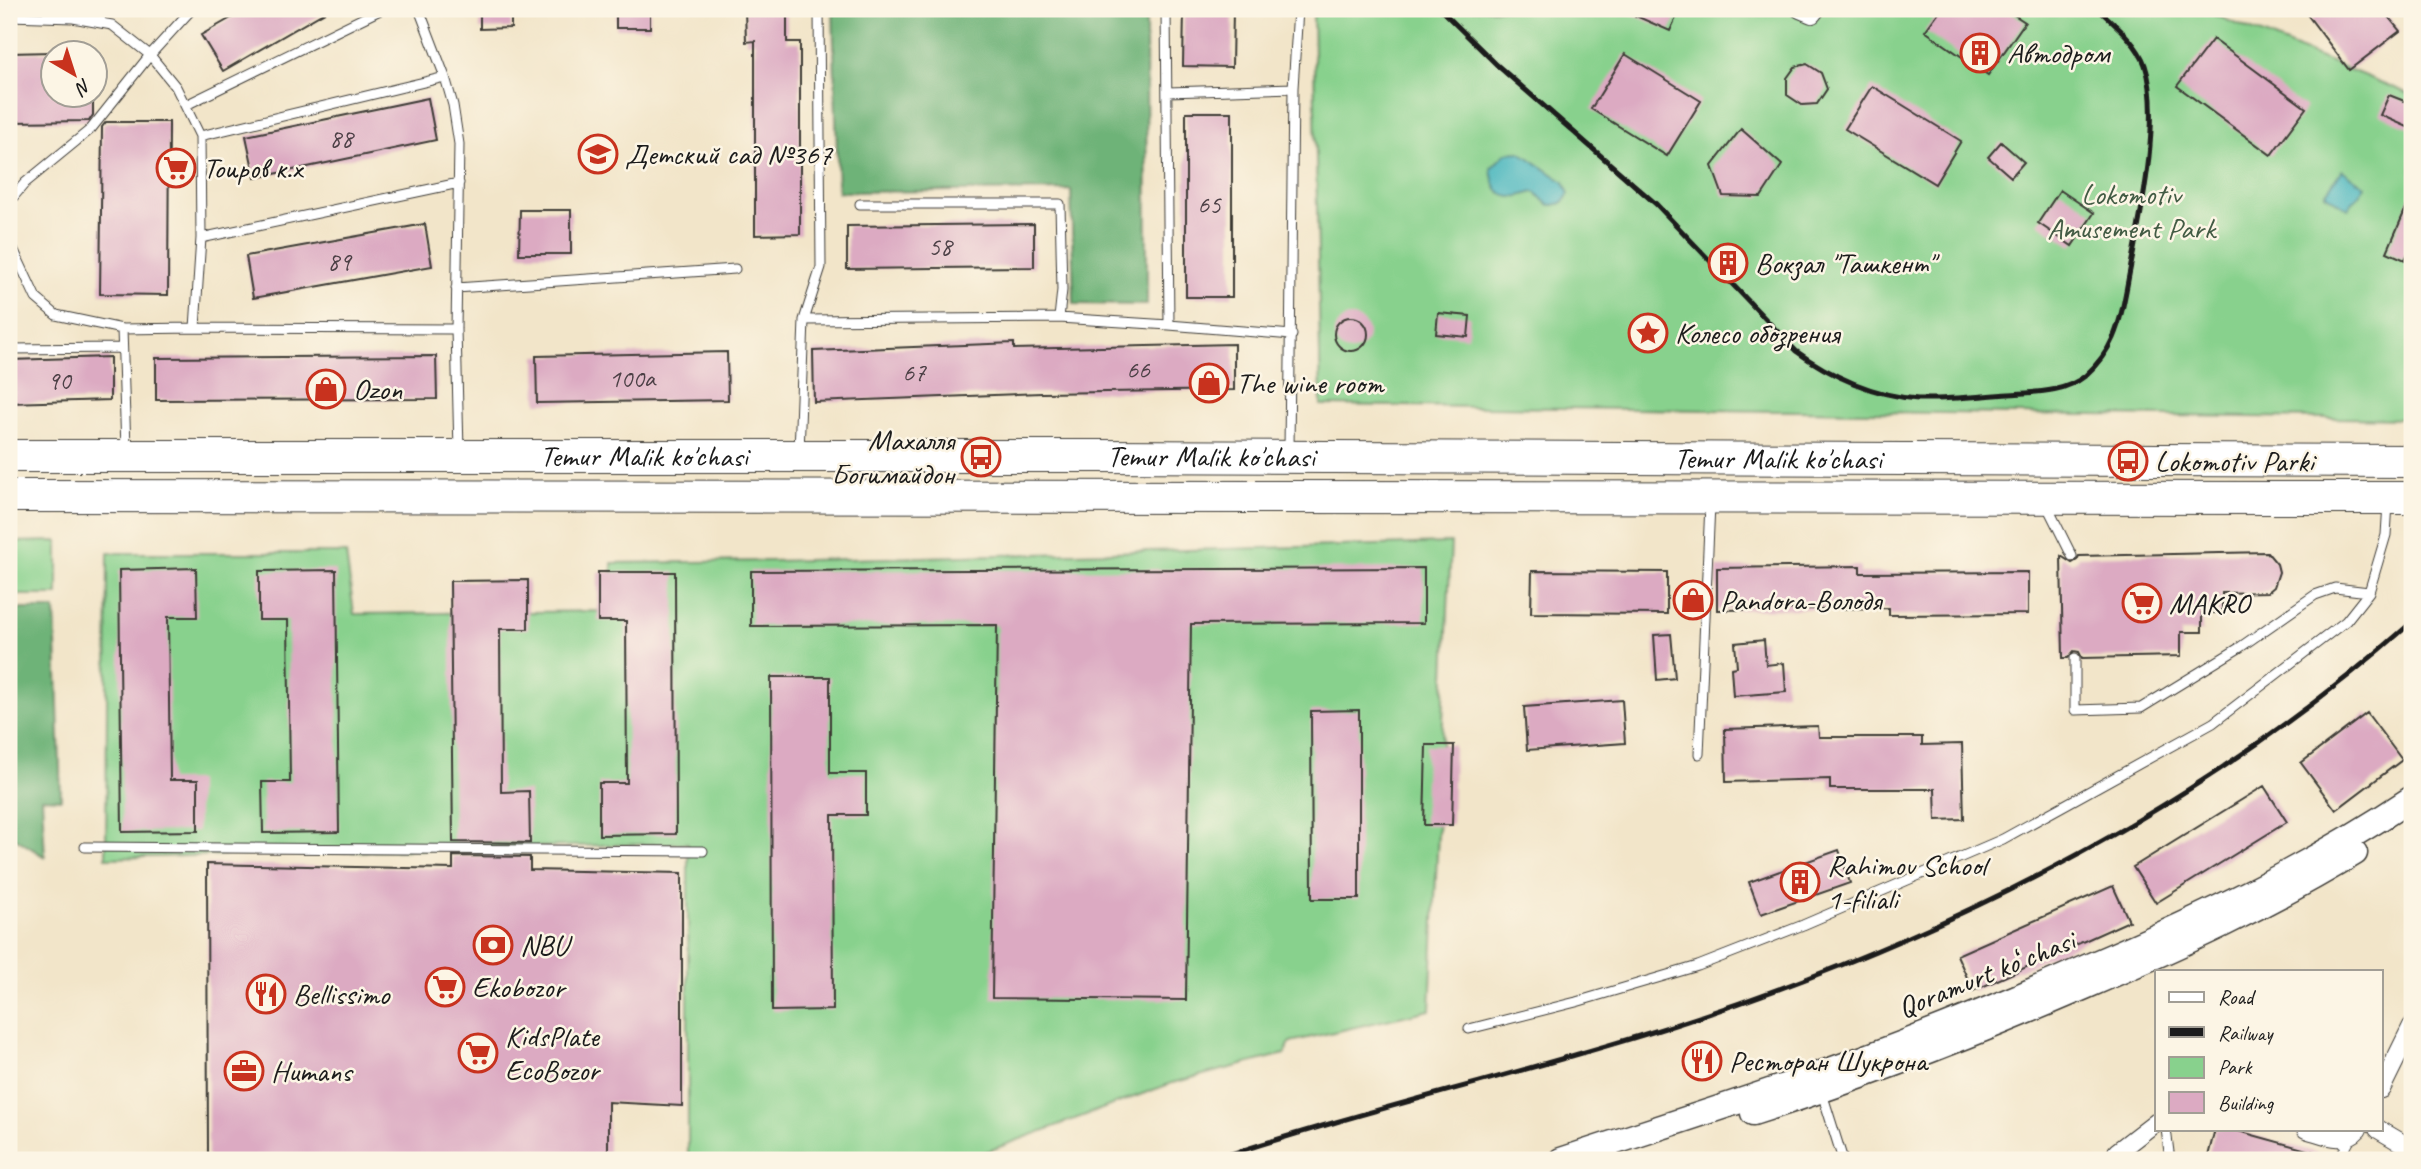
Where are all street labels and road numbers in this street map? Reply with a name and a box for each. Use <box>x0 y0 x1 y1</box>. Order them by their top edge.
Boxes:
street label: Temur Malik ko'chasi <box>540 437 751 475</box>
street label: Temur Malik ko'chasi <box>1107 437 1318 476</box>
street label: Temur Malik ko'chasi <box>1674 439 1885 478</box>
street label: Qoramurt koʻchasi <box>1892 920 2083 1027</box>

